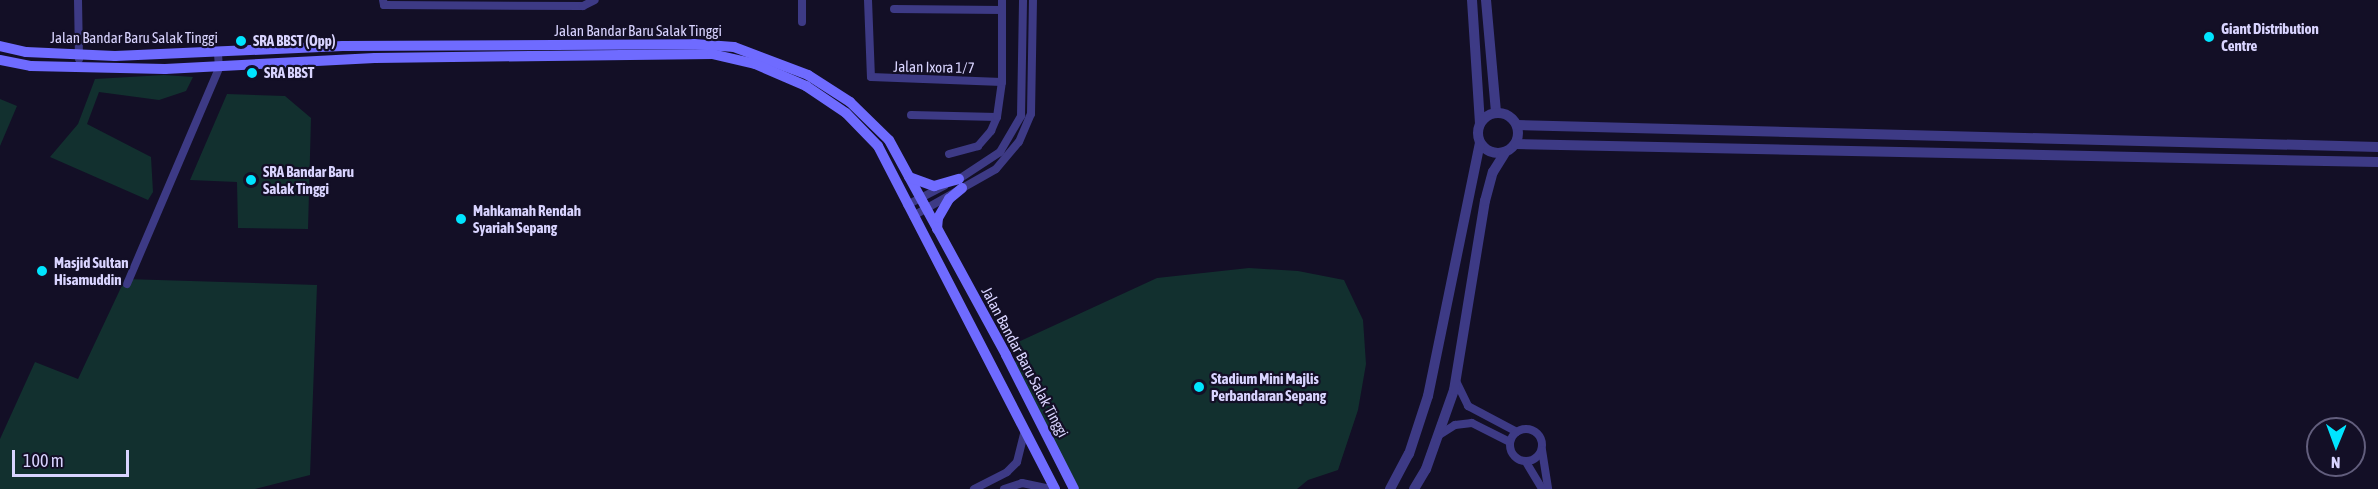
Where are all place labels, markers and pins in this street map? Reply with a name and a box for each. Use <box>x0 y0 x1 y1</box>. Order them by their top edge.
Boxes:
place label: Giant Distribution Centre <box>2221 19 2319 54</box>
marker: Giant Distribution Centre <box>2202 30 2216 44</box>
place label: SRA BBST (Opp) <box>253 32 336 50</box>
marker: SRA BBST (Opp) <box>234 34 248 48</box>
place label: SRA BBST <box>264 64 314 82</box>
marker: SRA BBST <box>245 66 259 80</box>
place label: SRA Bandar Baru Salak Tinggi <box>263 162 354 197</box>
marker: SRA Bandar Baru Salak Tinggi <box>244 173 258 187</box>
place label: Mahkamah Rendah Syariah Sepang <box>473 201 581 236</box>
marker: Mahkamah Rendah Syariah Sepang <box>454 212 468 226</box>
place label: Masjid Sultan Hisamuddin <box>54 253 128 288</box>
marker: Masjid Sultan Hisamuddin <box>35 264 49 278</box>
place label: Stadium Mini Majlis Perbandaran Sepang <box>1211 369 1326 404</box>
marker: Stadium Mini Majlis Perbandaran Sepang <box>1192 380 1206 394</box>

